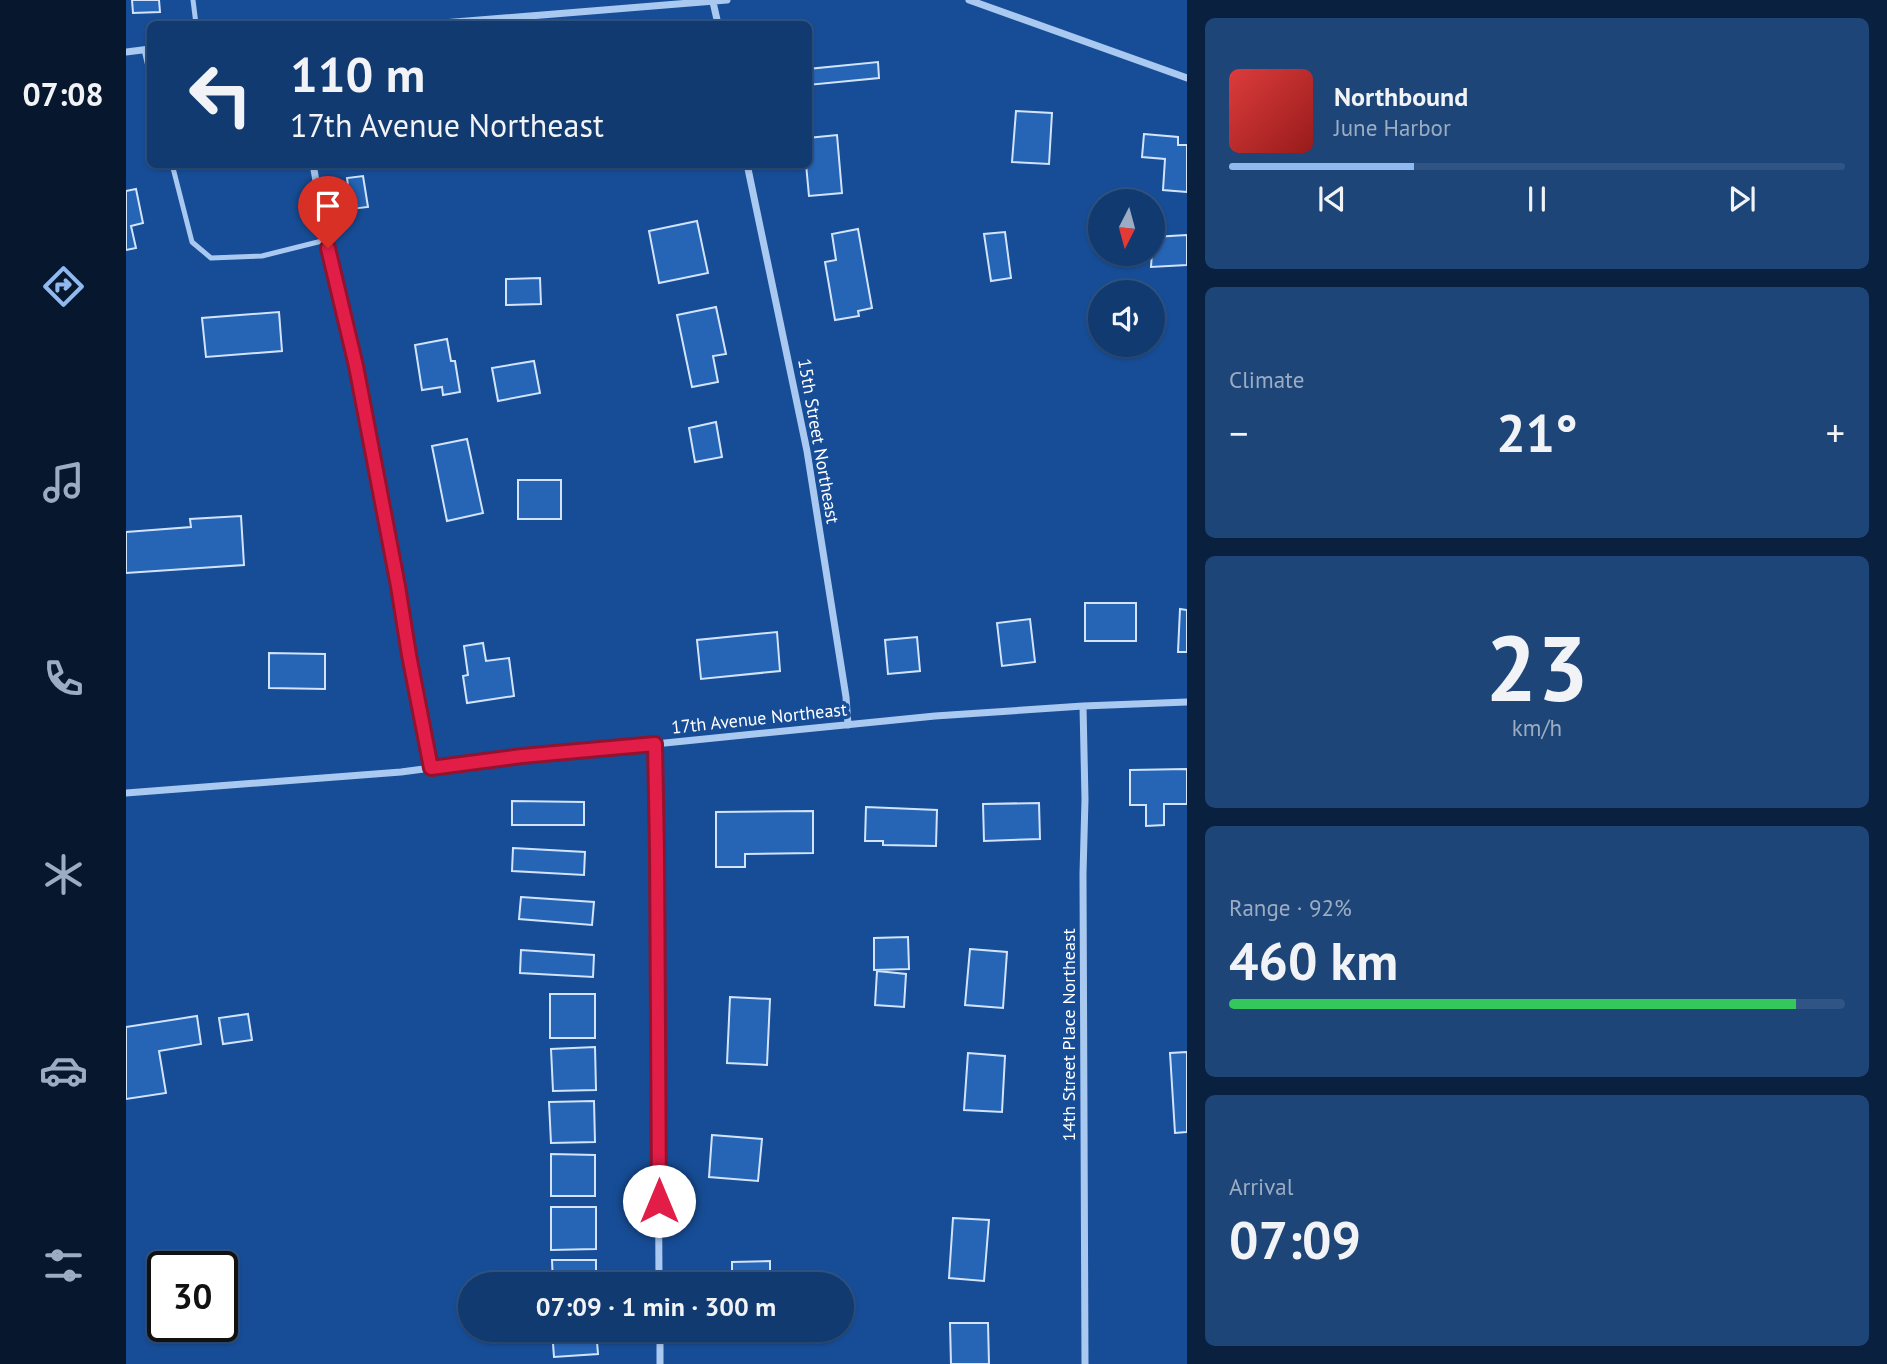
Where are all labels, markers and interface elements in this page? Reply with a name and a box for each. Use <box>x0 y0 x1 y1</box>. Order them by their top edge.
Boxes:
text: 110 m <box>290 42 425 106</box>
icon: left <box>175 49 266 140</box>
text: 07:08 <box>22 73 104 115</box>
text: Northbound <box>1334 80 1468 113</box>
text: 17th Avenue Northeast <box>290 104 604 146</box>
text: June Harbor <box>1334 113 1451 142</box>
pin <box>298 176 358 248</box>
icon: previous <box>1313 180 1351 218</box>
icon: pause <box>1518 180 1556 218</box>
icon: next <box>1723 180 1761 218</box>
icon: arrive <box>309 187 347 225</box>
north arrow <box>1088 189 1166 266</box>
map controls <box>1088 189 1165 357</box>
icon: directions <box>39 262 88 311</box>
button: sound <box>1088 280 1165 357</box>
street label: 15th Street Northeast <box>793 357 845 525</box>
text: Climate <box>1229 365 1304 394</box>
text: 21° <box>1496 399 1578 466</box>
text: − <box>1229 408 1248 457</box>
text: + <box>1826 408 1845 457</box>
icon: music <box>39 458 88 507</box>
text: 23 <box>1485 608 1589 726</box>
icon: phone <box>39 654 88 703</box>
street label: 17th Avenue Northeast <box>670 697 848 739</box>
text: km/h <box>1512 713 1562 742</box>
icon: climate <box>39 850 88 899</box>
text: Range · 92% <box>1229 893 1352 922</box>
text: 460 km <box>1229 927 1398 994</box>
street label: 14th Street Place Northeast <box>1057 928 1080 1142</box>
icon: car <box>39 1046 88 1095</box>
position arrow <box>622 1164 696 1238</box>
text: Arrival <box>1229 1172 1293 1201</box>
text: 07:09 <box>1229 1206 1361 1273</box>
icon: filters <box>39 1241 88 1290</box>
speed limit sign: 30 <box>147 1251 238 1342</box>
text: 07:09 · 1 min · 300 m <box>536 1290 776 1323</box>

